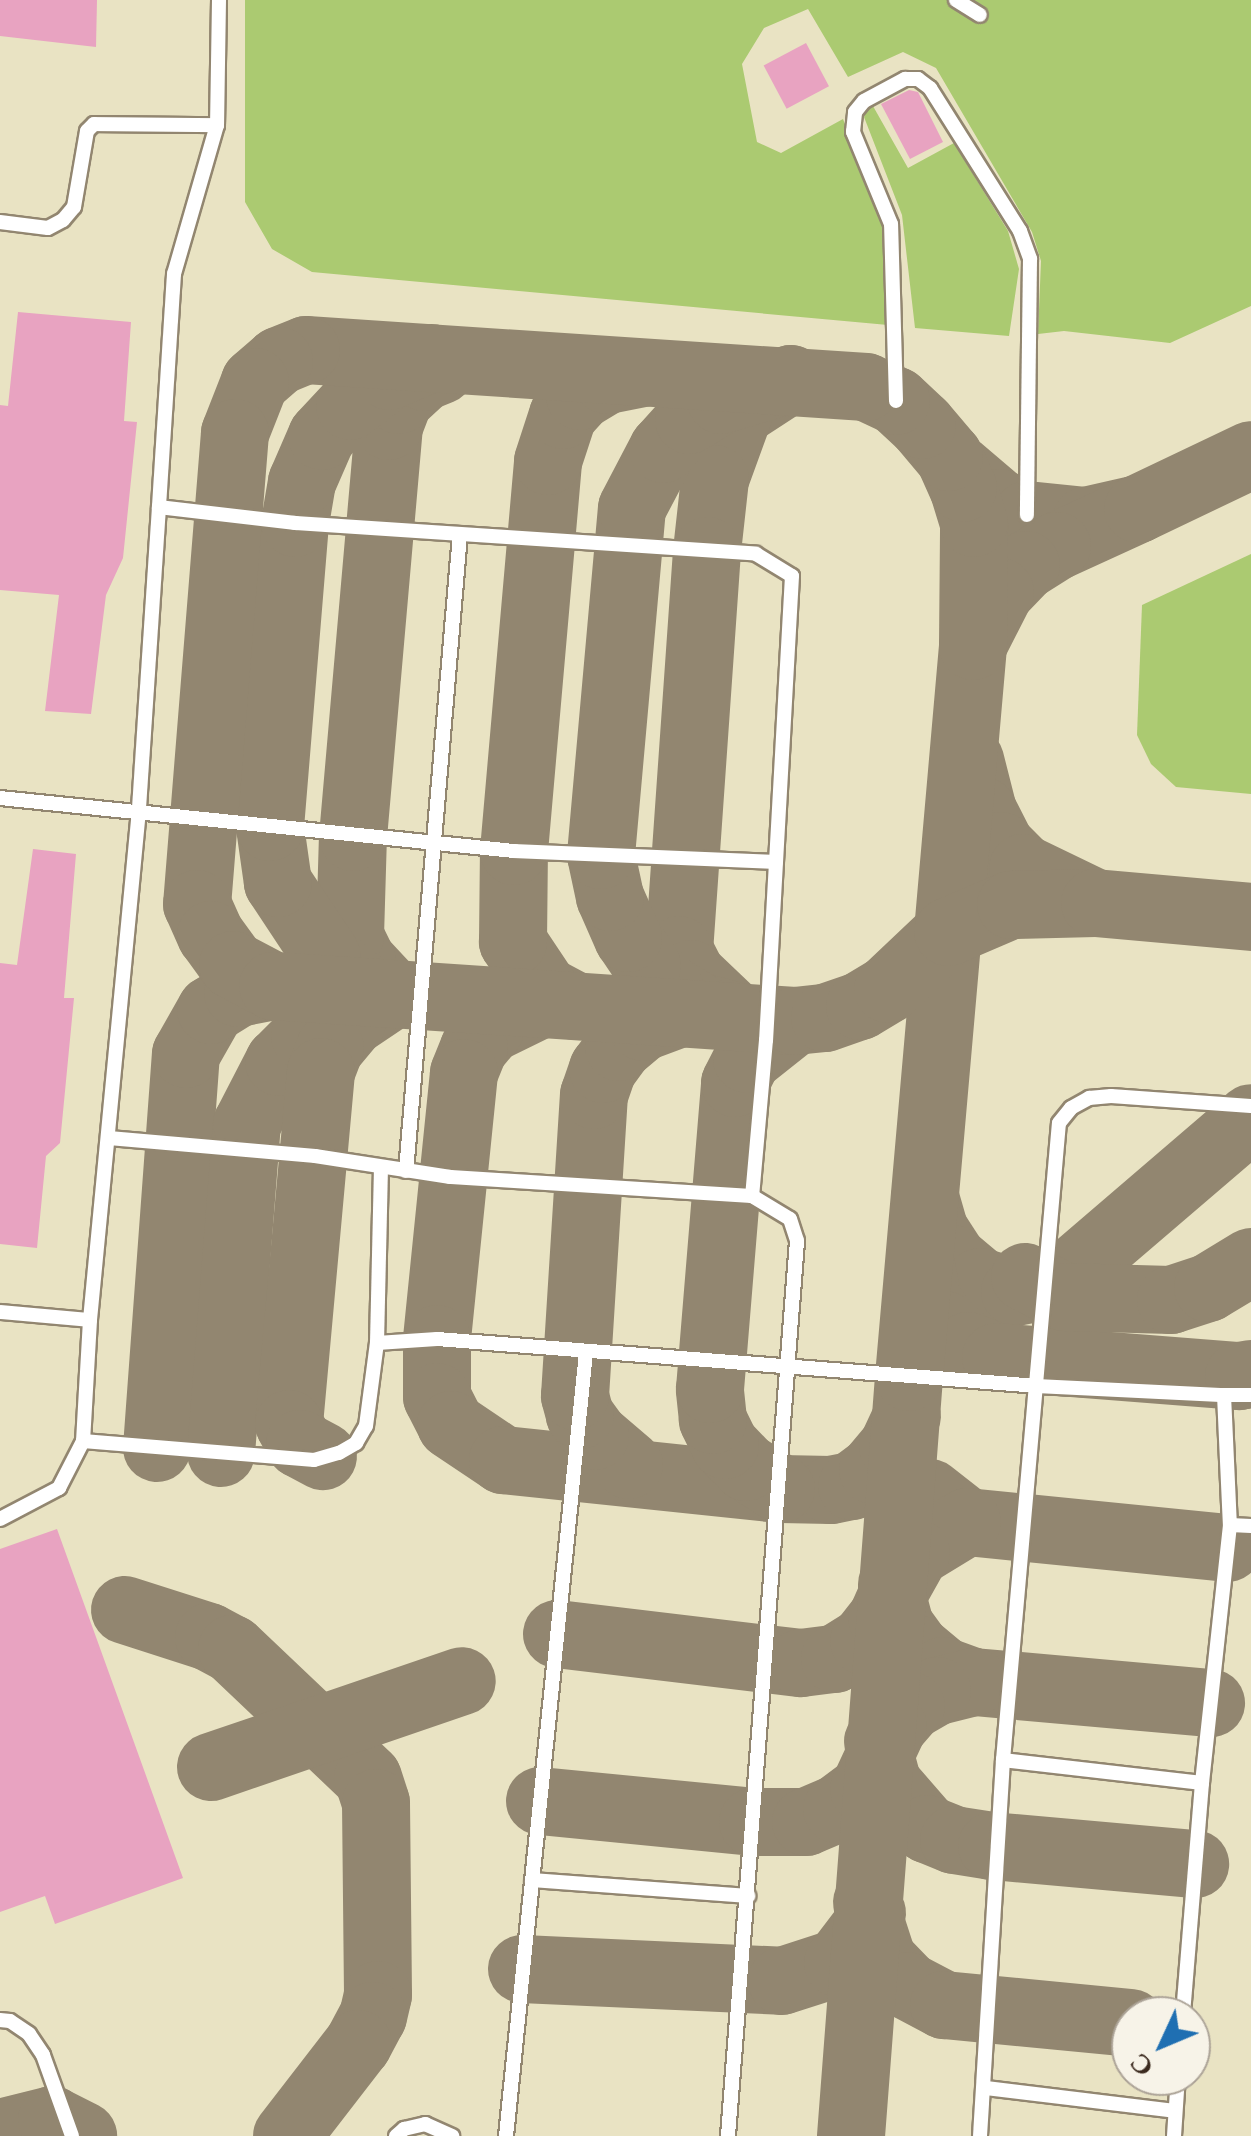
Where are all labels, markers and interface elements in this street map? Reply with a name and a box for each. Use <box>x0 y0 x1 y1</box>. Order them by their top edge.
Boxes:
north arrow <box>1111 1996 1211 2096</box>
text: С <box>1121 2046 1161 2085</box>

